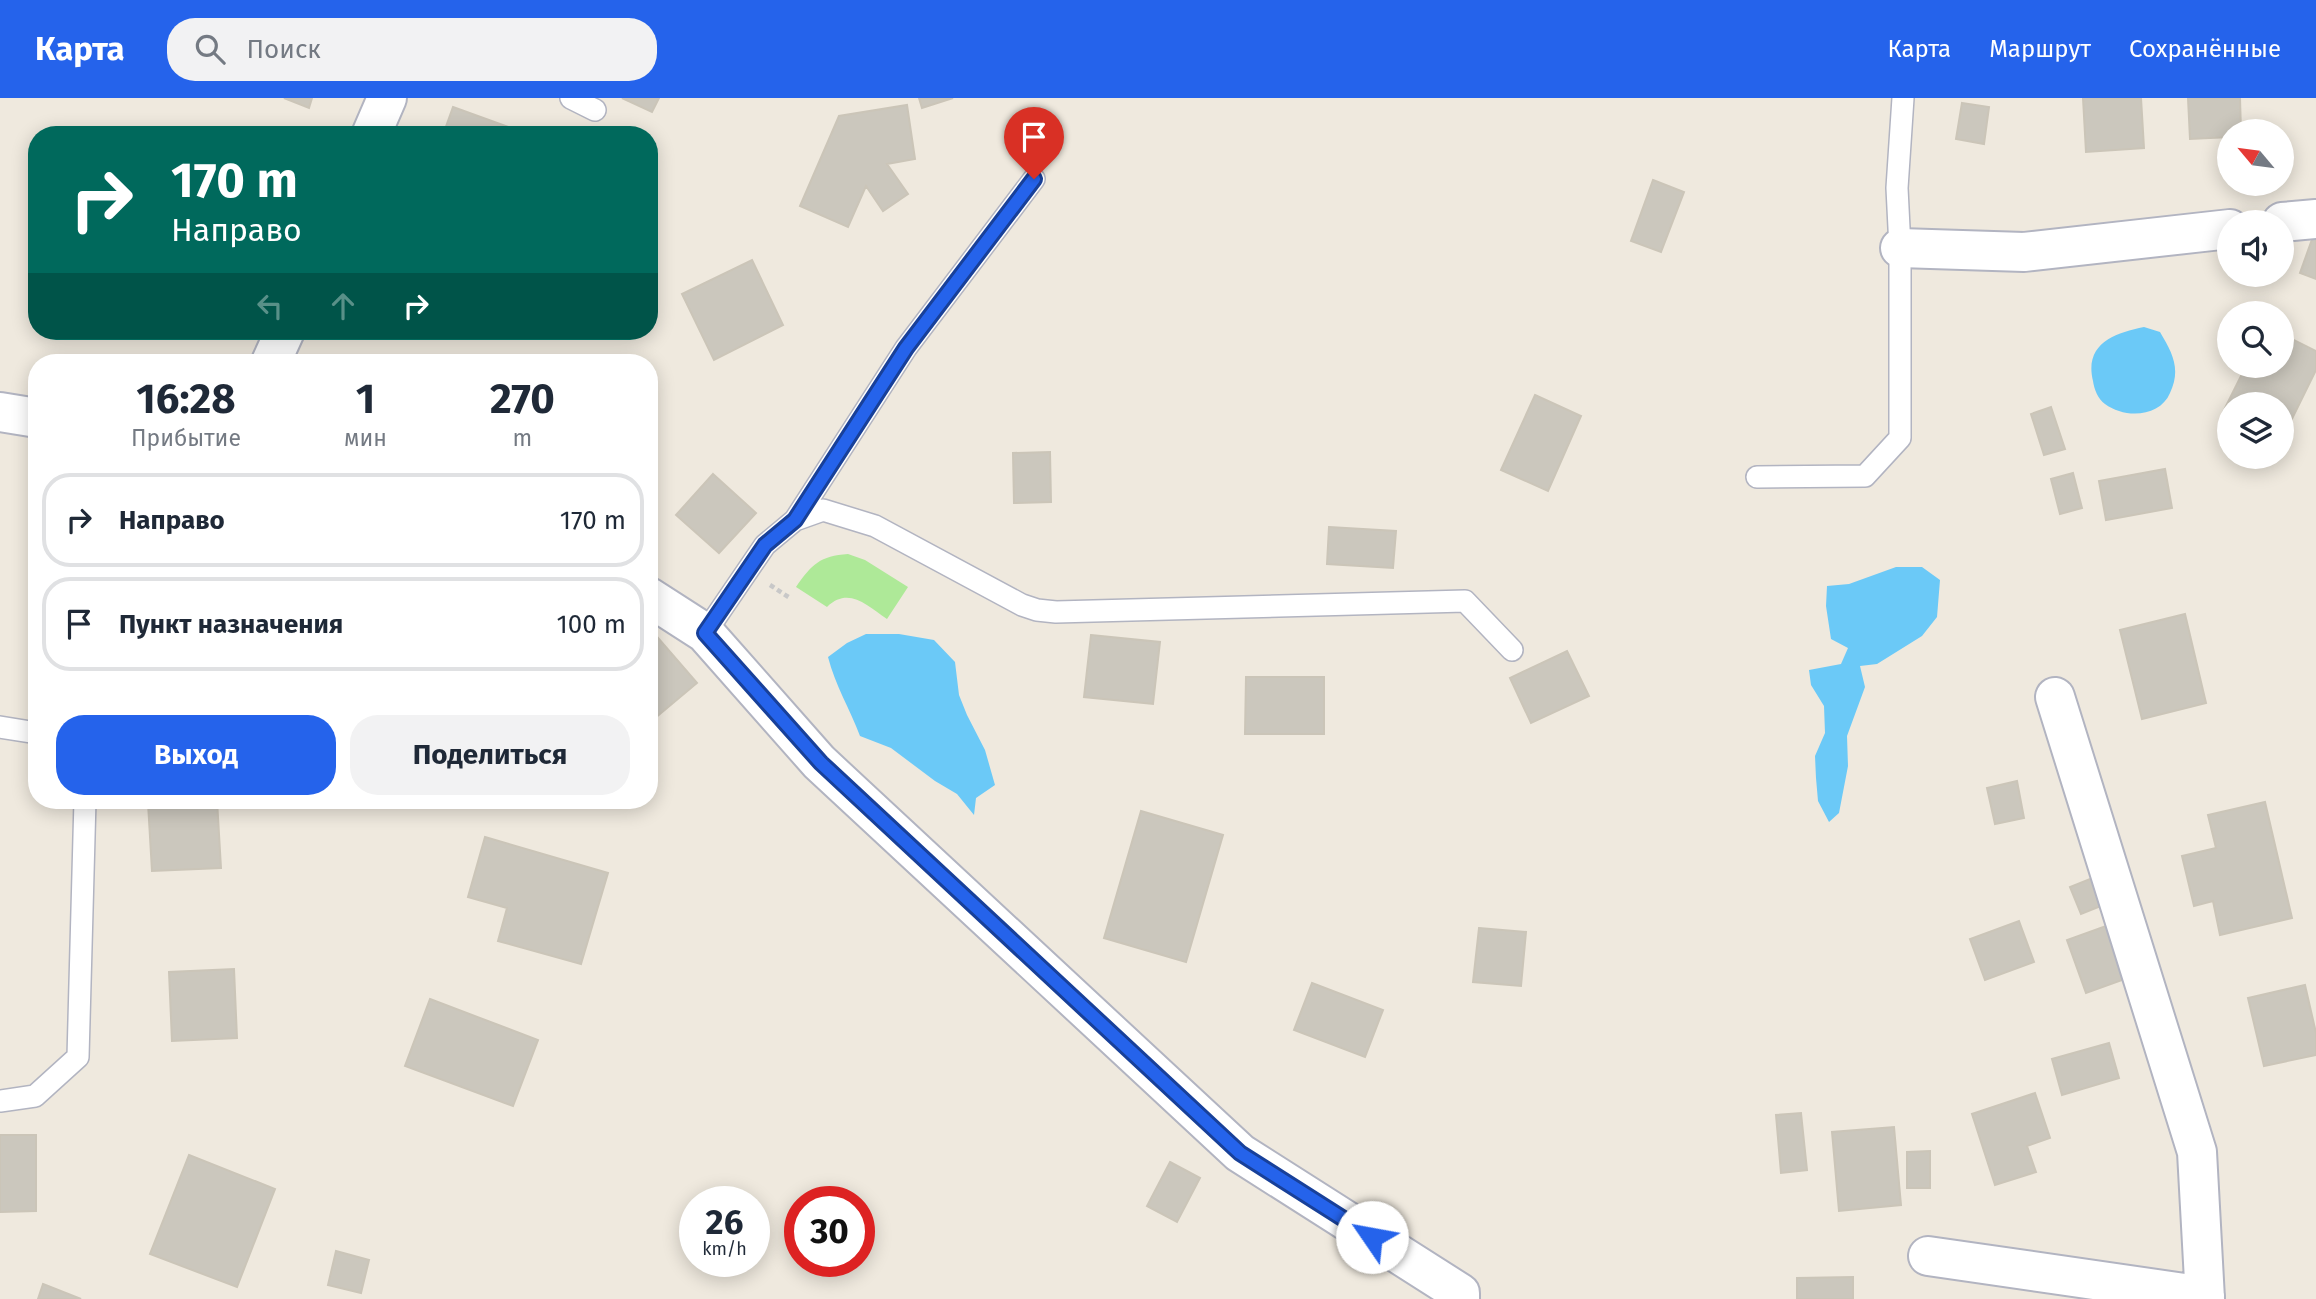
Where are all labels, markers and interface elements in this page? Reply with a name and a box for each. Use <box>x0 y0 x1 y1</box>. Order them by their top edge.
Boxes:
search box <box>167 18 657 81</box>
text: Карта <box>35 29 125 69</box>
icon: search <box>191 30 229 68</box>
text: Поиск <box>247 34 321 65</box>
text: Карта <box>1888 35 1951 63</box>
text: Маршрут <box>1989 35 2091 63</box>
text: Сохранённые <box>2129 35 2281 63</box>
pin <box>1004 107 1064 179</box>
icon: arrive <box>1015 118 1053 156</box>
north arrow <box>2217 119 2294 196</box>
map controls <box>2217 119 2294 469</box>
text: 170 m <box>171 151 298 210</box>
icon: right <box>56 154 147 245</box>
button: sound <box>2217 210 2294 287</box>
text: Направо <box>171 211 302 249</box>
icon: left <box>251 287 289 325</box>
icon: ahead <box>324 287 362 325</box>
icon: right <box>397 287 435 325</box>
button: search <box>2217 301 2294 378</box>
text: 16:28 <box>136 374 236 424</box>
text: 1 <box>356 374 375 424</box>
text: 270 <box>490 374 555 424</box>
button: layers <box>2217 392 2294 469</box>
text: Прибытие <box>131 424 241 452</box>
text: мин <box>344 424 387 452</box>
text: m <box>513 424 532 452</box>
icon: right <box>60 501 98 539</box>
text: Направо <box>119 505 225 536</box>
text: 170 m <box>560 505 626 536</box>
icon: arrive <box>60 605 98 643</box>
text: Пункт назначения <box>119 609 343 640</box>
text: 100 m <box>557 609 626 640</box>
button: Выход <box>56 715 336 795</box>
button: Поделиться <box>350 715 630 795</box>
speed limit sign: 30 <box>784 1186 875 1277</box>
position arrow <box>1335 1200 1409 1274</box>
text: 26 <box>706 1201 743 1243</box>
text: km/h <box>702 1238 747 1260</box>

